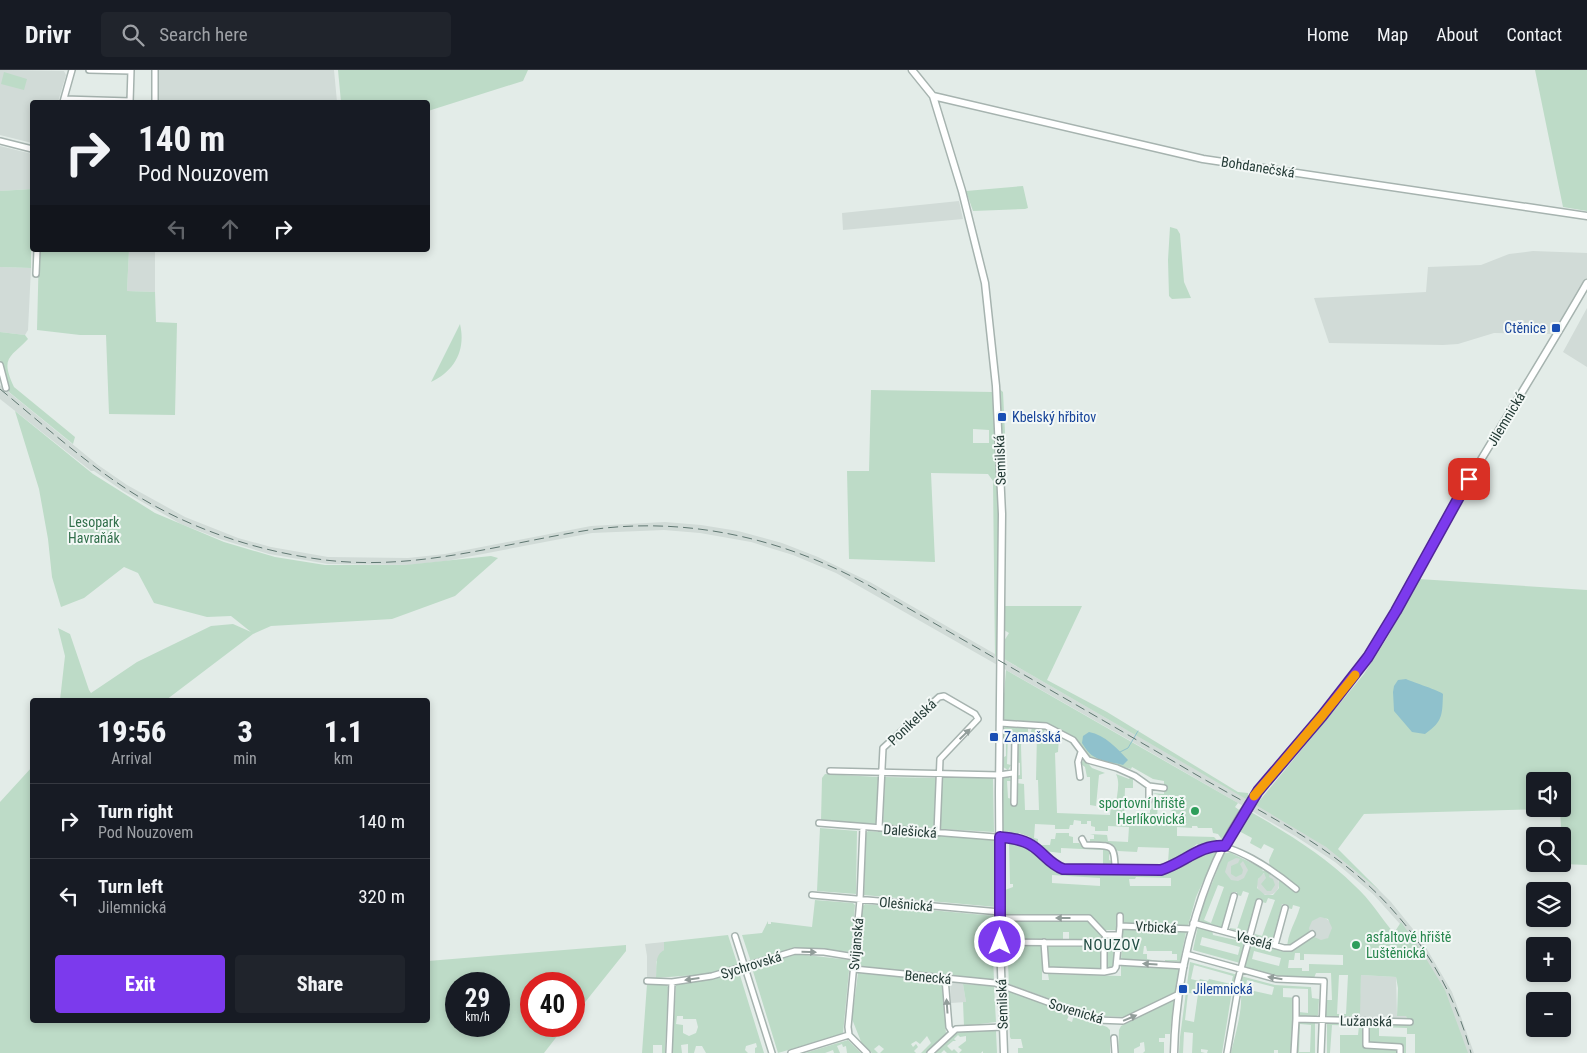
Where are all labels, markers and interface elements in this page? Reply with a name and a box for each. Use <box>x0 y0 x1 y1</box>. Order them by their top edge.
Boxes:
search box <box>101 12 451 57</box>
text: Drivr <box>25 21 71 49</box>
icon: search <box>119 21 147 49</box>
text: Search here <box>159 23 248 46</box>
text: Home <box>1307 24 1349 45</box>
text: Map <box>1377 24 1408 45</box>
text: About <box>1436 24 1478 45</box>
text: Contact <box>1506 24 1562 45</box>
text: 140 m <box>138 119 225 160</box>
icon: right <box>55 120 120 185</box>
street label: Bohdanečská <box>1220 153 1296 181</box>
text: Pod Nouzovem <box>138 161 269 186</box>
icon: left <box>163 215 191 243</box>
icon: ahead <box>216 215 244 243</box>
icon: right <box>269 215 297 243</box>
place label: Ctěnice <box>1504 320 1546 336</box>
marker: Ctěnice <box>1550 322 1562 334</box>
street label: Jilemnická <box>1484 389 1528 449</box>
place label: Kbelský hřbitov <box>1012 409 1096 425</box>
marker: Kbelský hřbitov <box>996 411 1008 423</box>
street label: Semilská <box>991 435 1009 485</box>
pin <box>1448 458 1490 500</box>
icon: arrive <box>1455 465 1483 493</box>
park label: Lesopark Havraňák <box>68 514 121 546</box>
street label: Ponikelská <box>885 696 939 748</box>
text: 19:56 <box>97 714 166 749</box>
text: 3 <box>237 714 253 749</box>
text: 1.1 <box>324 714 363 749</box>
one-way arrow <box>958 728 970 740</box>
place label: Zamašská <box>1004 729 1061 745</box>
marker: Zamašská <box>988 731 1000 743</box>
text: Arrival <box>111 749 152 768</box>
text: min <box>233 749 257 768</box>
text: km <box>334 749 353 768</box>
map controls <box>1526 772 1571 1037</box>
button: sound <box>1526 772 1571 817</box>
place label: sportovní hřiště Herlíkovická <box>1099 795 1185 827</box>
text: Turn right <box>98 800 173 823</box>
marker: sportovní hřiště Herlíkovická <box>1189 805 1201 817</box>
icon: right <box>55 807 83 835</box>
text: 140 m <box>358 810 405 833</box>
street label: Dalešická <box>883 821 937 841</box>
text: Pod Nouzovem <box>98 823 193 842</box>
button: search <box>1526 827 1571 872</box>
text: Turn left <box>98 875 163 898</box>
icon: left <box>55 882 83 910</box>
button: layers <box>1526 882 1571 927</box>
text: 320 m <box>358 885 405 908</box>
street label: Olešnická <box>878 894 934 914</box>
text: Jilemnická <box>98 898 166 917</box>
one-way arrow <box>1055 914 1071 922</box>
position arrow <box>973 915 1025 967</box>
street label: Svijanská <box>846 917 866 971</box>
street label: Vrbická <box>1135 918 1177 936</box>
street label: Veselá <box>1234 927 1274 953</box>
place label: asfaltové hřiště Luštěnická <box>1366 929 1452 961</box>
district label: NOUZOV <box>1083 936 1141 954</box>
button: + <box>1526 937 1571 982</box>
marker: asfaltové hřiště Luštěnická <box>1350 939 1362 951</box>
street label: Sychrovská <box>719 948 783 982</box>
one-way arrow <box>802 948 818 956</box>
button: Exit <box>55 955 225 1013</box>
button: Share <box>235 955 405 1013</box>
one-way arrow <box>1142 960 1158 968</box>
street label: Benecká <box>904 967 952 987</box>
speed limit sign: 40 <box>520 972 585 1037</box>
one-way arrow <box>1267 974 1283 982</box>
one-way arrow <box>684 976 700 984</box>
street label: Semilská <box>993 979 1011 1029</box>
place label: Jilemnická <box>1193 981 1253 997</box>
marker: Jilemnická <box>1177 983 1189 995</box>
text: 29 <box>465 984 490 1013</box>
button: − <box>1526 992 1571 1037</box>
street label: Sovenická <box>1047 995 1105 1027</box>
one-way arrow <box>943 997 951 1013</box>
text: km/h <box>465 1010 490 1024</box>
one-way arrow <box>1123 1013 1137 1021</box>
street label: Lužanská <box>1340 1013 1392 1029</box>

